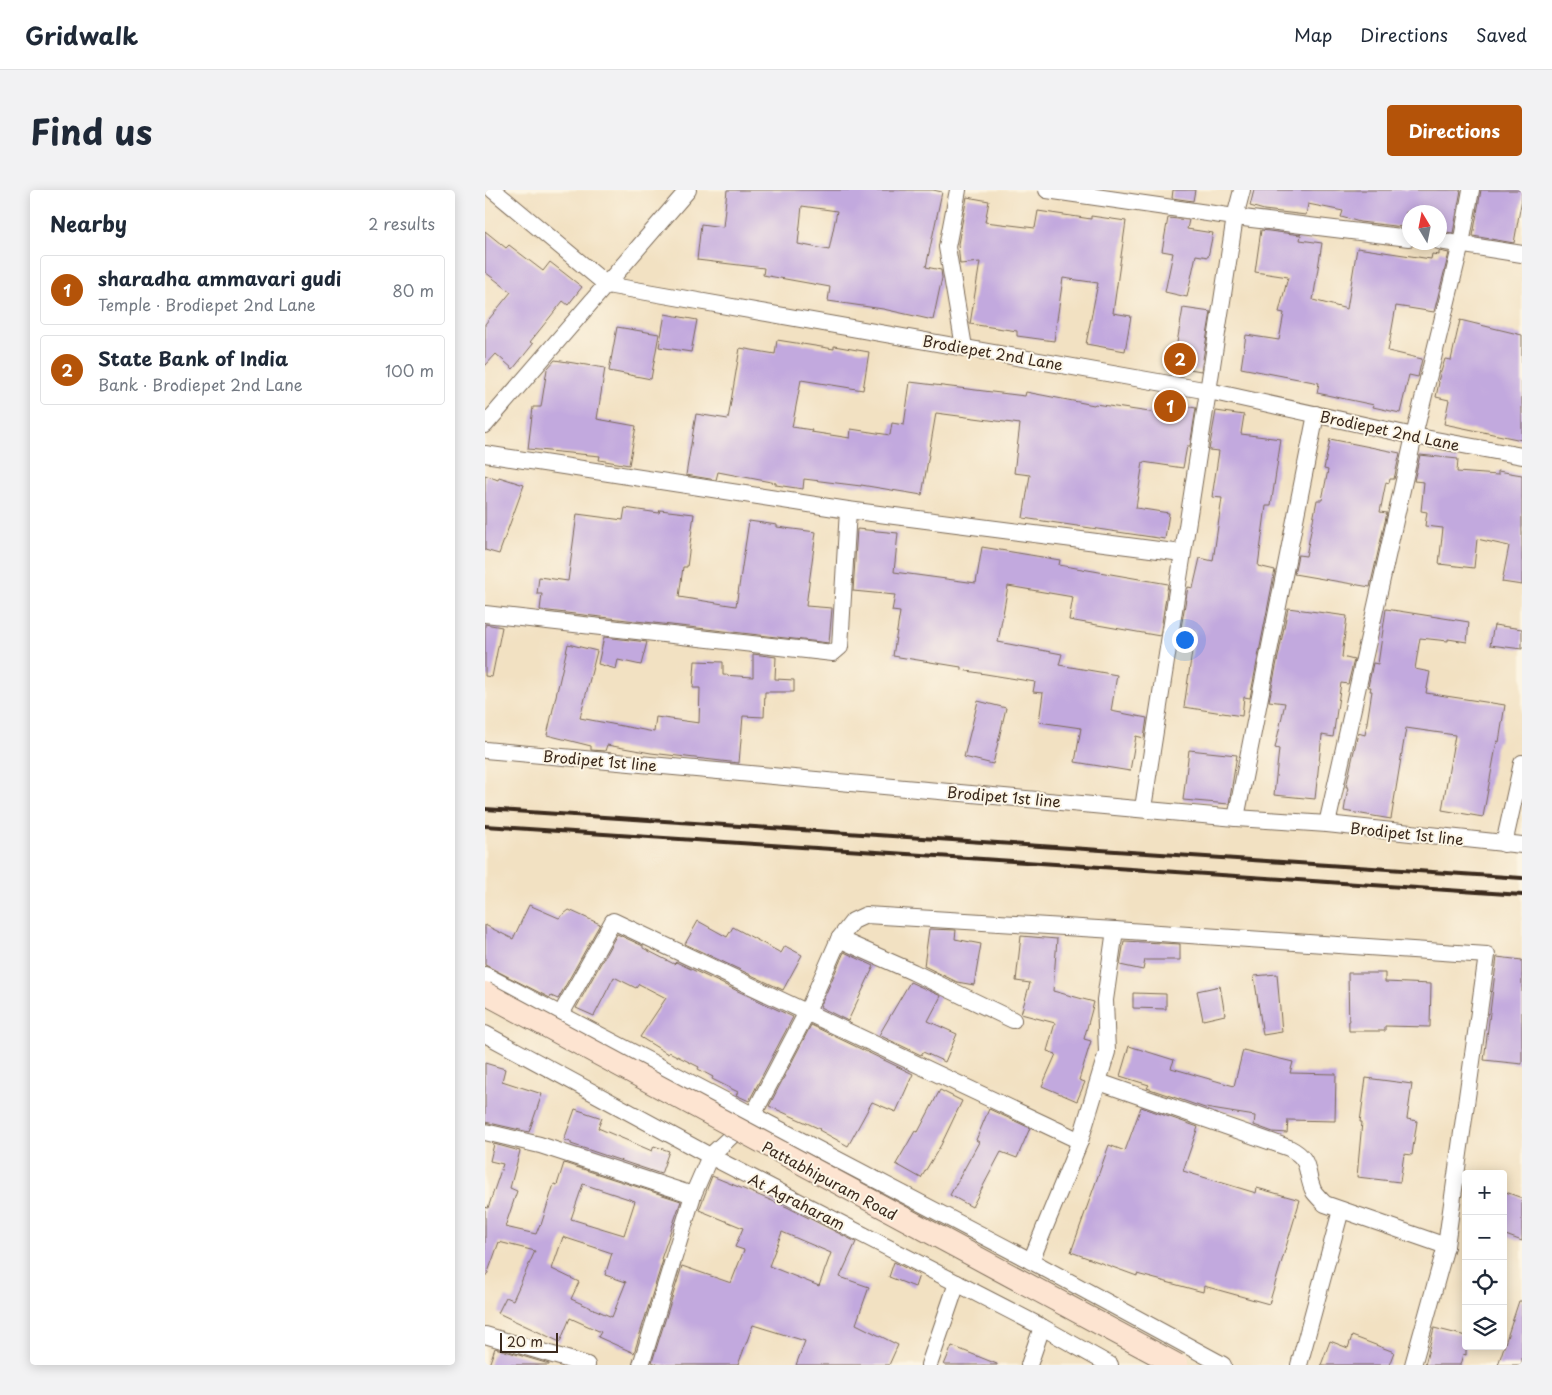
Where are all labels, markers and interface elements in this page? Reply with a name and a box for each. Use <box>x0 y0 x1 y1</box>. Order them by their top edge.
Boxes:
text: Gridwalk <box>25 17 138 53</box>
text: Map <box>1294 21 1332 48</box>
text: Directions <box>1360 21 1448 48</box>
text: Saved <box>1476 21 1527 48</box>
text: Find us <box>30 104 152 157</box>
button: Directions <box>1387 105 1522 156</box>
north arrow <box>1402 205 1447 250</box>
text: Nearby <box>50 207 127 239</box>
text: 2 results <box>368 211 435 235</box>
text: sharadha ammavari gudi <box>98 264 341 292</box>
text: 1 <box>63 278 71 302</box>
text: 80 m <box>392 278 434 302</box>
text: Temple · Brodiepet 2nd Lane <box>98 292 316 316</box>
street label: Brodiepet 2nd Lane <box>921 328 1065 376</box>
pin: 2 <box>1164 340 1196 378</box>
text: State Bank of India <box>98 344 288 372</box>
text: 2 <box>61 358 73 382</box>
text: 100 m <box>385 358 434 382</box>
text: Bank · Brodiepet 2nd Lane <box>98 372 303 396</box>
pin: 1 <box>1154 387 1186 425</box>
street label: Brodiepet 2nd Lane <box>1318 404 1462 456</box>
your location <box>1172 627 1198 653</box>
street label: Brodipet 1st line <box>542 744 658 776</box>
street label: Brodipet 1st line <box>946 780 1062 812</box>
street label: Brodipet 1st line <box>1349 816 1465 850</box>
street label: Pattabhipuram Road <box>758 1135 902 1225</box>
street label: At Agraharam <box>745 1167 849 1235</box>
map controls <box>1462 1170 1507 1350</box>
button: + <box>1462 1170 1507 1215</box>
button: − <box>1462 1215 1507 1260</box>
button: locate <box>1462 1260 1507 1305</box>
button: layers <box>1462 1305 1507 1350</box>
scale bar <box>500 1330 557 1353</box>
text: 20 m <box>507 1331 543 1352</box>

